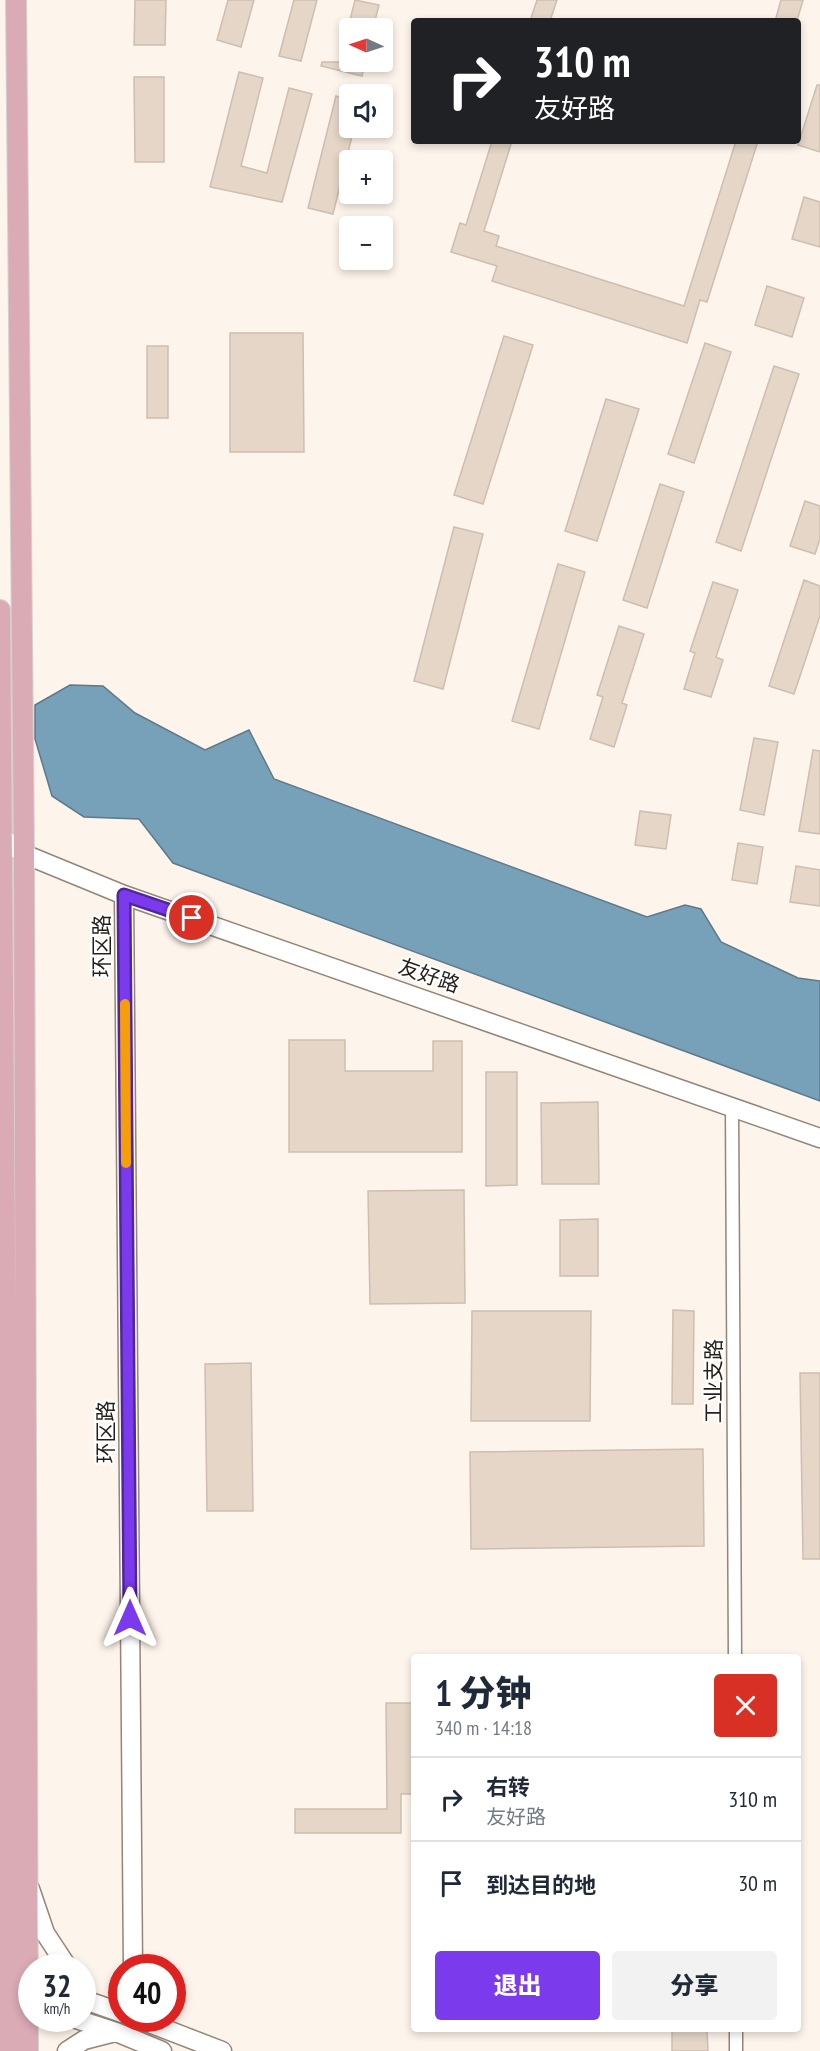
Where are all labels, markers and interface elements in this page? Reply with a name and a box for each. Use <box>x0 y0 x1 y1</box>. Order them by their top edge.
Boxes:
north arrow <box>339 18 393 72</box>
map controls <box>339 18 393 270</box>
text: 310 m <box>534 34 631 89</box>
icon: right <box>435 42 513 120</box>
button: sound <box>339 84 393 138</box>
text: 友好路 <box>534 91 615 125</box>
button: + <box>339 150 393 204</box>
button: − <box>339 216 393 270</box>
pin <box>166 892 217 943</box>
icon: arrive <box>175 901 208 934</box>
street label: 环区路 <box>88 915 115 978</box>
street label: 友好路 <box>395 953 463 999</box>
street label: 工业支路 <box>700 1339 727 1423</box>
street label: 环区路 <box>92 1401 119 1464</box>
position arrow <box>98 1586 162 1650</box>
text: 1 分钟 <box>435 1669 532 1716</box>
button: close <box>714 1674 777 1737</box>
text: 340 m · 14:18 <box>435 1715 532 1741</box>
text: 右转 <box>486 1773 530 1801</box>
icon: right <box>435 1783 468 1816</box>
text: 310 m <box>728 1785 777 1813</box>
text: 友好路 <box>486 1804 546 1830</box>
icon: arrive <box>435 1867 468 1900</box>
text: 30 m <box>738 1869 777 1897</box>
text: 到达目的地 <box>486 1871 596 1899</box>
button: 退出 <box>435 1951 600 2020</box>
button: 分享 <box>612 1951 777 2020</box>
speed limit sign: 40 <box>108 1954 186 2032</box>
text: 32 <box>43 1966 71 2005</box>
text: km/h <box>44 1999 70 2018</box>

